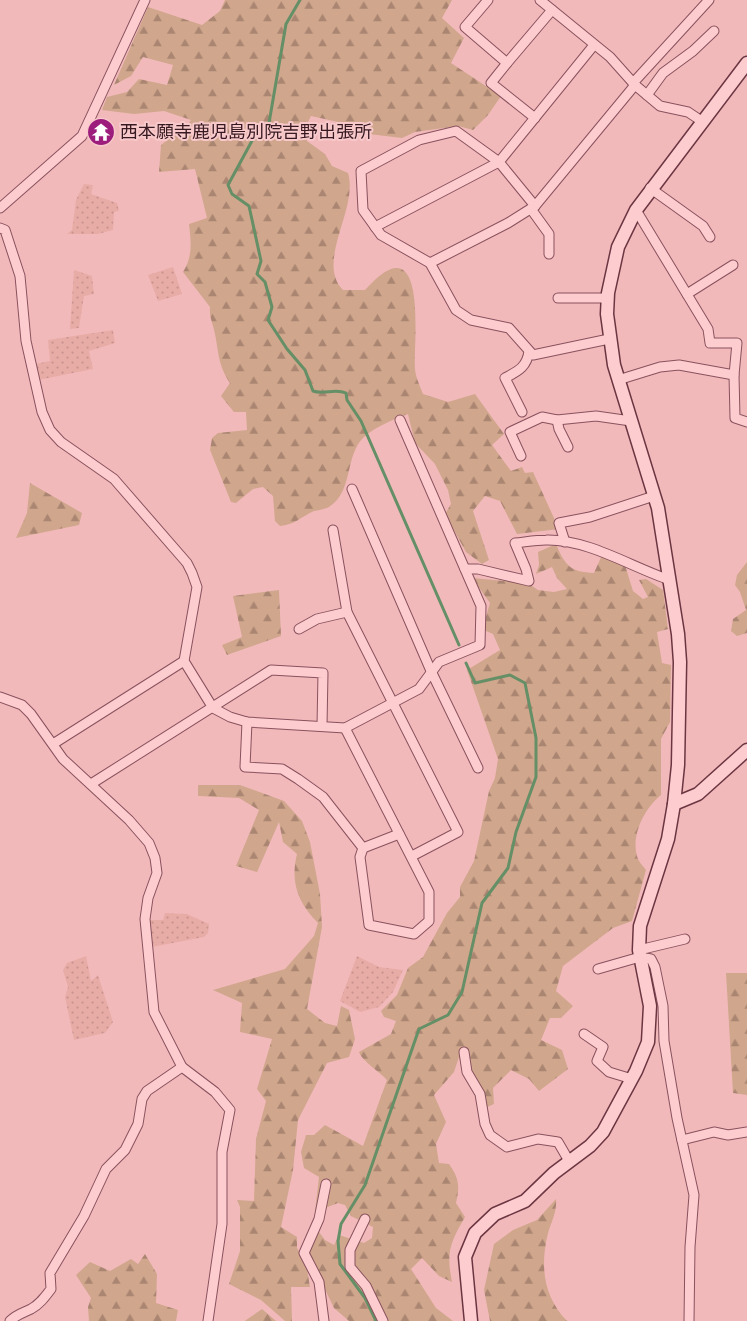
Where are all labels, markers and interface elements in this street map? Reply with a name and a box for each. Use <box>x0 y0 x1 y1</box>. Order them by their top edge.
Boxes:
temple icon: 西本願寺鹿児島別院吉野出張所 <box>86 117 116 147</box>
place label: 西本願寺鹿児島別院吉野出張所 <box>120 122 372 142</box>

